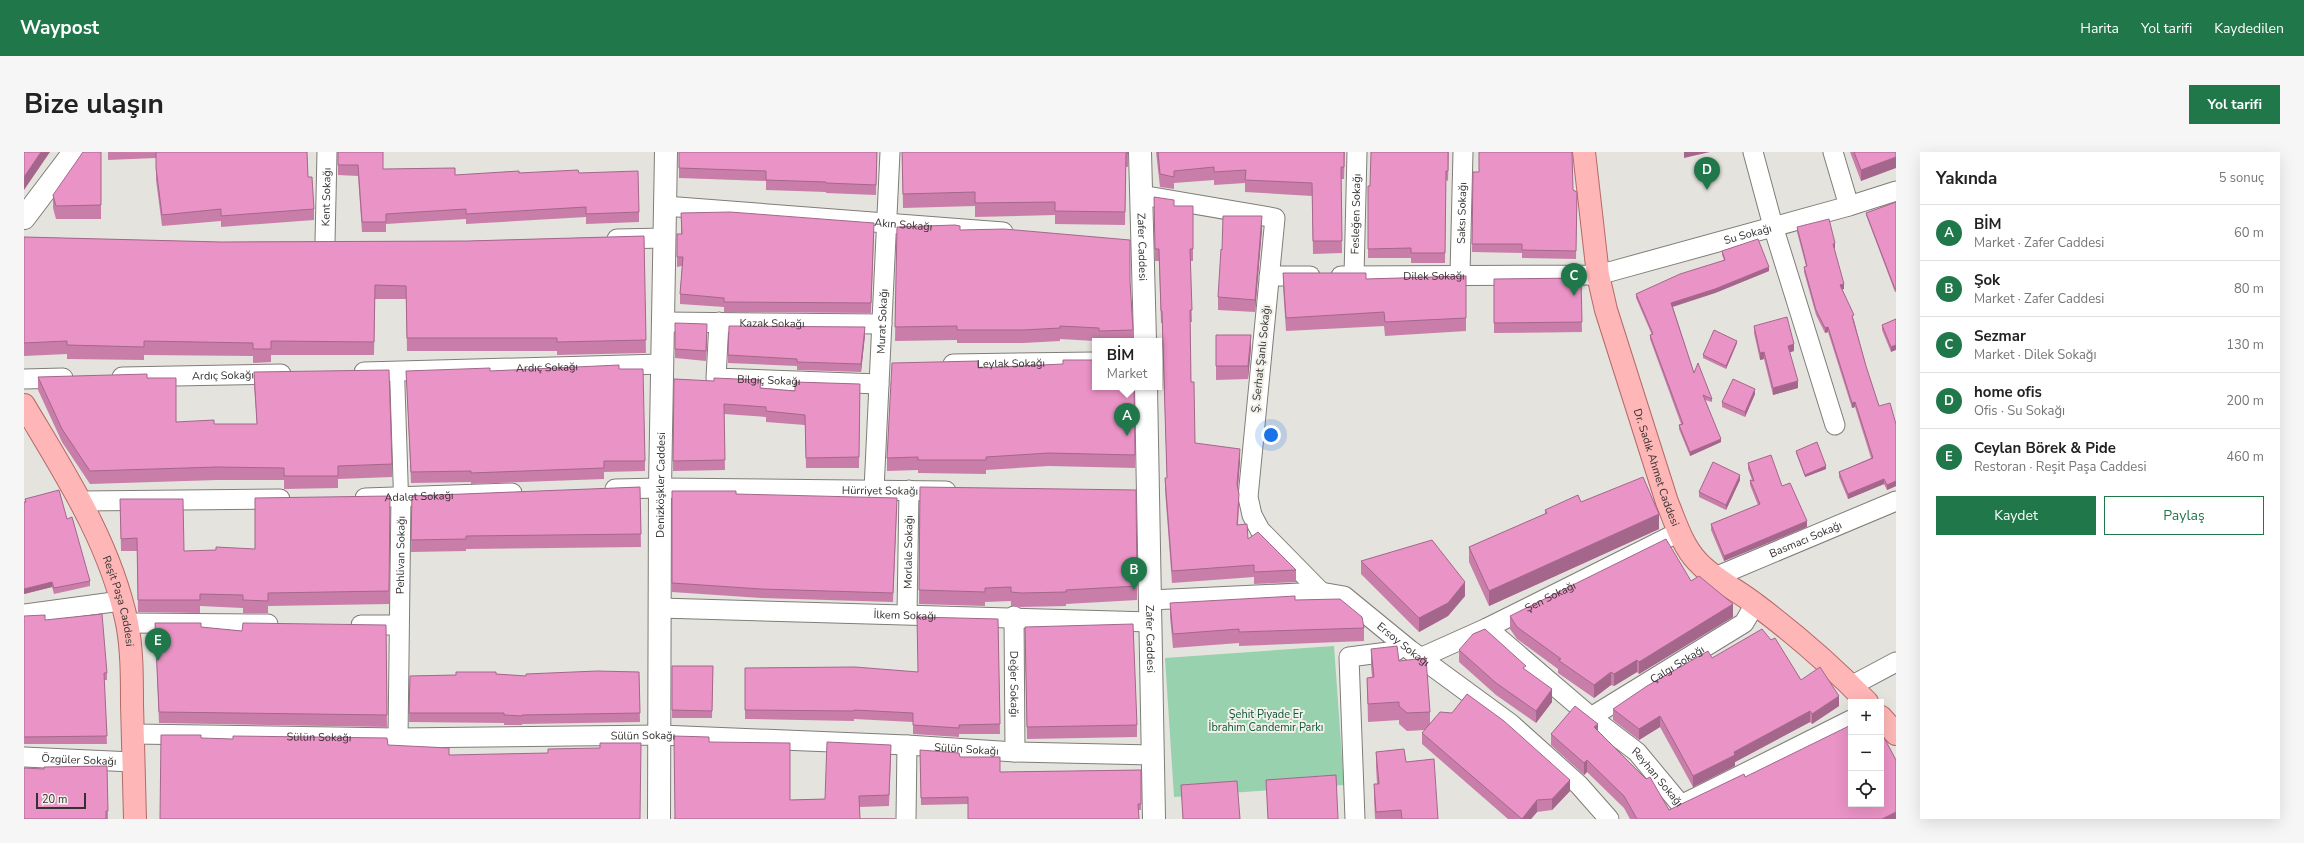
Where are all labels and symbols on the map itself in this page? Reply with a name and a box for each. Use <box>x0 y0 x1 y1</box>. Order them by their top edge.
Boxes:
pin: D <box>1694 157 1720 190</box>
street label: Kent Sokağı <box>318 167 334 227</box>
street label: Fesleğen Sokağı <box>1347 174 1364 255</box>
street label: Saksı Sokağı <box>1453 182 1470 244</box>
street label: Zafer Caddesi <box>1134 213 1151 281</box>
street label: Akın Sokağı <box>874 215 933 234</box>
street label: Su Sokağı <box>1722 220 1773 248</box>
pin: C <box>1561 263 1587 296</box>
street label: Dilek Sokağı <box>1403 268 1465 283</box>
street label: Murat Sokağı <box>873 288 891 354</box>
street label: Ş. Serhat Şanlı Sokağı <box>1248 305 1274 413</box>
street label: Kazak Sokağı <box>739 315 805 331</box>
street label: Leylak Sokağı <box>977 355 1045 371</box>
street label: Ardıç Sokağı <box>516 359 578 375</box>
street label: Ardıç Sokağı <box>192 367 254 383</box>
street label: Bilgiç Sokağı <box>737 371 801 389</box>
pin: A <box>1114 403 1140 436</box>
street label: Dr. Sadık Ahmet Caddesi <box>1630 407 1683 528</box>
your location <box>1261 425 1281 445</box>
street label: Denizköşkler Caddesi <box>652 432 668 538</box>
street label: Hürriyet Sokağı <box>842 482 918 498</box>
street label: Adalet Sokağı <box>384 487 454 505</box>
street label: Morlale Sokağı <box>900 515 916 589</box>
street label: Pehlivan Sokağı <box>392 516 408 594</box>
street label: Basmacı Sokağı <box>1767 517 1844 561</box>
street label: Reşit Paşa Caddesi <box>99 553 138 647</box>
pin: B <box>1121 557 1147 590</box>
street label: Şen Sokağı <box>1522 577 1578 615</box>
street label: Zafer Caddesi <box>1143 605 1159 673</box>
street label: İlkem Sokağı <box>873 607 936 623</box>
street label: Ersoy Sokağı <box>1374 619 1433 670</box>
pin: E <box>145 628 171 661</box>
street label: Çalgı Sokağı <box>1647 642 1707 687</box>
street label: Değer Sokağı <box>1007 651 1022 717</box>
park label: Şehit Piyade Er İbrahim Candemir Parkı <box>1209 707 1323 735</box>
street label: Sülün Sokağı <box>611 727 676 743</box>
street label: Sülün Sokağı <box>287 729 351 745</box>
street label: Sülün Sokağı <box>934 739 999 758</box>
street label: Reyhan Sokağı <box>1629 743 1687 810</box>
street label: Özgüler Sokağı <box>41 750 117 769</box>
scale bar <box>36 791 86 810</box>

